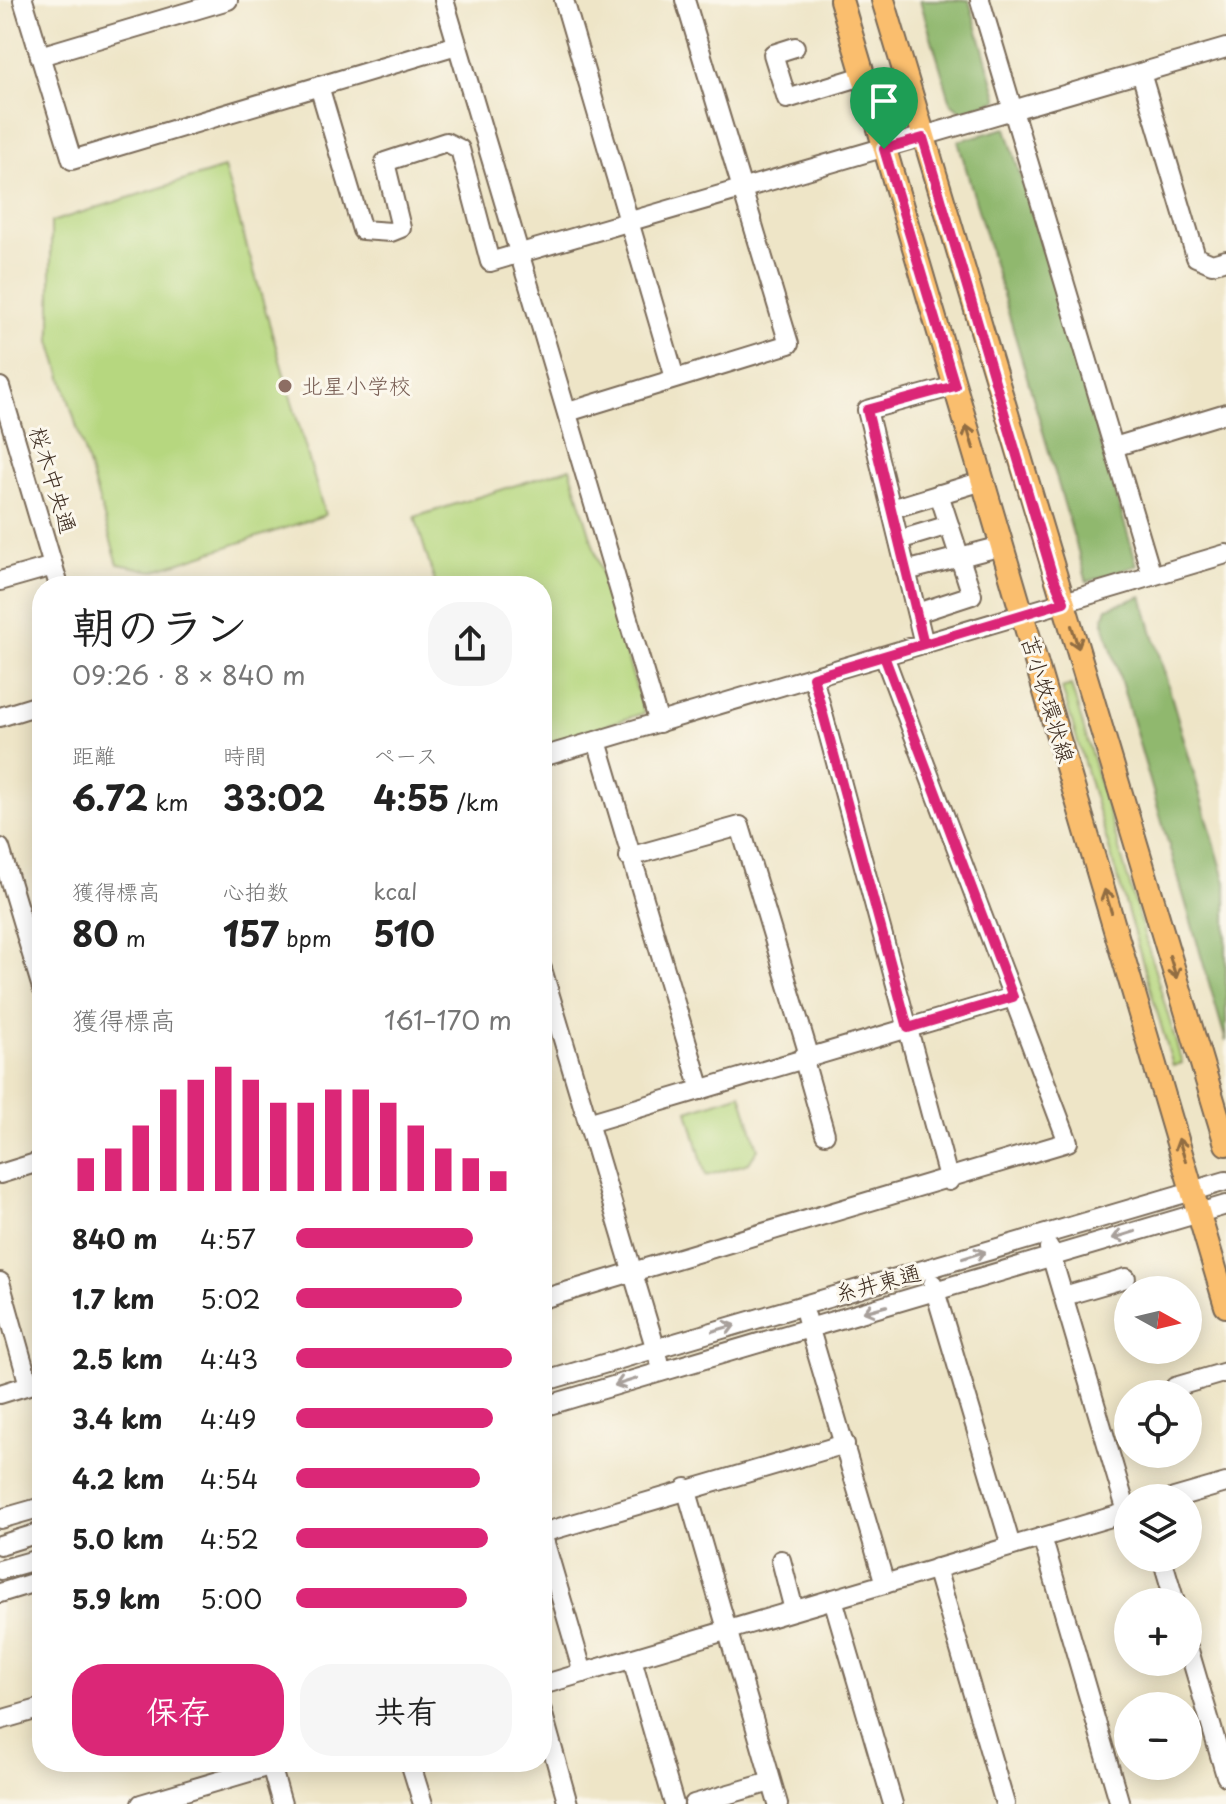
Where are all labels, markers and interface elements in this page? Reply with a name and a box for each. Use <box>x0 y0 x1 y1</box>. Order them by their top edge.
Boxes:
pin <box>850 67 918 149</box>
icon: arrive <box>862 79 906 123</box>
place label: 北星小学校 <box>301 368 411 401</box>
marker: 北星小学校 <box>276 377 294 395</box>
street label: 桜木中央通 <box>23 422 86 537</box>
one-way arrow <box>962 425 977 451</box>
text: 朝のラン <box>72 592 248 658</box>
button: share <box>428 602 512 686</box>
one-way arrow <box>1068 624 1083 650</box>
street label: 苫小牧環状線 <box>1014 631 1085 767</box>
text: 09:26 · 8 × 840 m <box>72 655 306 694</box>
text: 距離 <box>72 738 116 771</box>
text: 時間 <box>223 738 267 771</box>
text: ペース <box>373 738 438 771</box>
text: 6.72 <box>72 771 148 823</box>
text: 33:02 <box>223 771 325 823</box>
text: 4:55 <box>373 771 450 823</box>
text: km <box>148 785 188 818</box>
text: /km <box>450 785 499 818</box>
text: 獲得標高 <box>72 874 160 907</box>
text: 心拍数 <box>223 874 289 907</box>
text: kcal <box>373 874 417 907</box>
one-way arrow <box>1100 889 1115 915</box>
text: 80 <box>72 907 118 959</box>
text: 157 <box>223 907 279 959</box>
text: 510 <box>373 907 435 959</box>
text: m <box>118 921 146 954</box>
text: bpm <box>279 921 332 954</box>
one-way arrow <box>1166 954 1181 980</box>
text: 獲得標高 <box>72 1000 176 1039</box>
text: 161–170 m <box>384 1000 512 1039</box>
one-way arrow <box>1174 1138 1189 1164</box>
text: 840 m <box>72 1219 157 1258</box>
text: 4:57 <box>200 1219 256 1258</box>
one-way arrow <box>1112 1228 1138 1243</box>
one-way arrow <box>961 1247 986 1262</box>
street label: 糸井東通 <box>831 1254 924 1309</box>
north arrow <box>1114 1276 1202 1364</box>
map controls <box>1114 1276 1202 1780</box>
text: 1.7 km <box>72 1279 155 1318</box>
text: 5:02 <box>200 1279 261 1318</box>
one-way arrow <box>863 1302 889 1317</box>
one-way arrow <box>711 1320 737 1335</box>
text: 2.5 km <box>72 1339 163 1378</box>
text: 4:43 <box>200 1339 258 1378</box>
one-way arrow <box>613 1375 639 1390</box>
button: locate <box>1114 1380 1202 1468</box>
text: 3.4 km <box>72 1399 163 1438</box>
text: 4:49 <box>200 1399 257 1438</box>
text: 4.2 km <box>72 1459 164 1498</box>
text: 4:54 <box>200 1459 259 1498</box>
button: layers <box>1114 1484 1202 1572</box>
text: 5.0 km <box>72 1519 164 1558</box>
text: 4:52 <box>200 1519 259 1558</box>
text: 5.9 km <box>72 1579 161 1618</box>
text: 5:00 <box>200 1579 262 1618</box>
button: + <box>1114 1588 1202 1676</box>
button: 保存 <box>72 1664 284 1756</box>
button: 共有 <box>300 1664 512 1756</box>
button: − <box>1114 1692 1202 1780</box>

